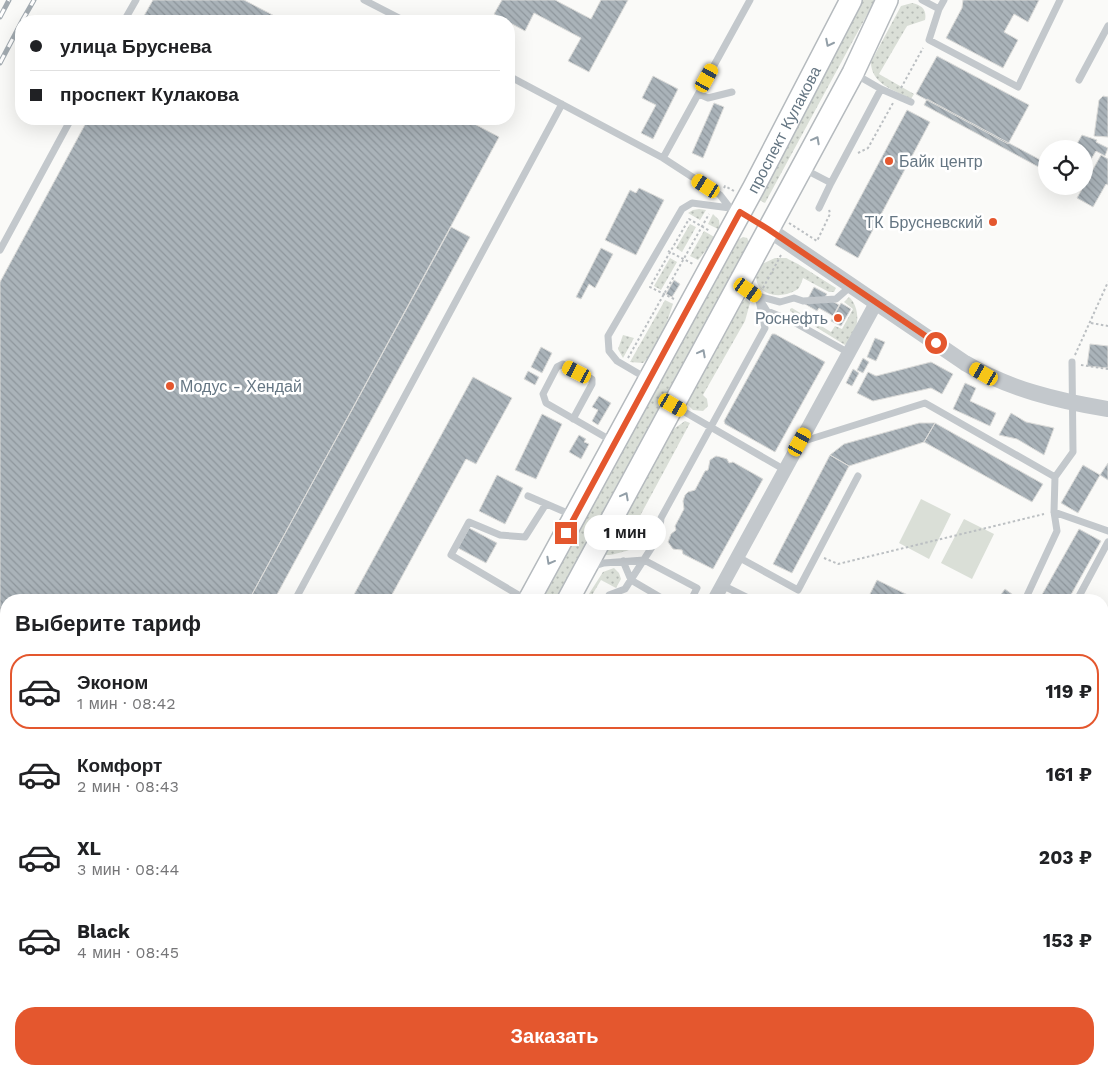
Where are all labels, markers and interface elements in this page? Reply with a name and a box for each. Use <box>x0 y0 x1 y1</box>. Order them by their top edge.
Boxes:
text: улица Бруснева <box>60 35 212 58</box>
one-way arrow <box>825 38 835 47</box>
car <box>693 61 720 95</box>
street label: проспект Кулакова <box>743 63 825 196</box>
text: проспект Кулакова <box>60 83 239 106</box>
one-way arrow <box>810 137 820 146</box>
map controls <box>1038 140 1093 195</box>
button: locate <box>1038 140 1093 195</box>
place label: Байк центр <box>899 152 983 171</box>
marker: Байк центр <box>883 155 895 167</box>
car <box>689 172 722 200</box>
place label: ТК Брусневский <box>864 213 983 232</box>
marker: ТК Брусневский <box>987 216 999 228</box>
car <box>731 275 764 305</box>
place label: Роснефть <box>755 309 828 328</box>
marker: Роснефть <box>832 312 844 324</box>
route start <box>925 332 947 354</box>
one-way arrow <box>696 349 706 358</box>
car <box>560 359 593 385</box>
car <box>967 360 1000 388</box>
place label: Модус - Хендай <box>180 377 302 396</box>
marker: Модус - Хендай <box>164 380 176 392</box>
car <box>656 391 689 419</box>
car <box>786 425 813 459</box>
one-way arrow <box>618 492 628 501</box>
callout: 1 мин <box>584 516 666 550</box>
route end <box>555 522 577 544</box>
text: 1 мин <box>604 523 646 542</box>
one-way arrow <box>547 556 557 565</box>
text: Выберите тариф <box>15 611 201 636</box>
icon: car <box>17 669 62 714</box>
text: Эконом <box>77 671 148 694</box>
text: 119 ₽ <box>1045 680 1092 703</box>
text: 1 мин · 08:42 <box>77 694 176 713</box>
icon: car <box>17 752 62 797</box>
text: Комфорт <box>77 754 162 777</box>
text: 161 ₽ <box>1046 763 1092 786</box>
text: 2 мин · 08:43 <box>77 777 179 796</box>
icon: car <box>17 835 62 880</box>
text: XL <box>77 837 101 860</box>
text: 203 ₽ <box>1039 846 1092 869</box>
text: 3 мин · 08:44 <box>77 860 179 879</box>
icon: car <box>17 918 62 963</box>
text: Black <box>77 920 130 943</box>
text: 153 ₽ <box>1043 929 1092 952</box>
text: 4 мин · 08:45 <box>77 943 179 962</box>
button: Заказать <box>15 1007 1094 1065</box>

